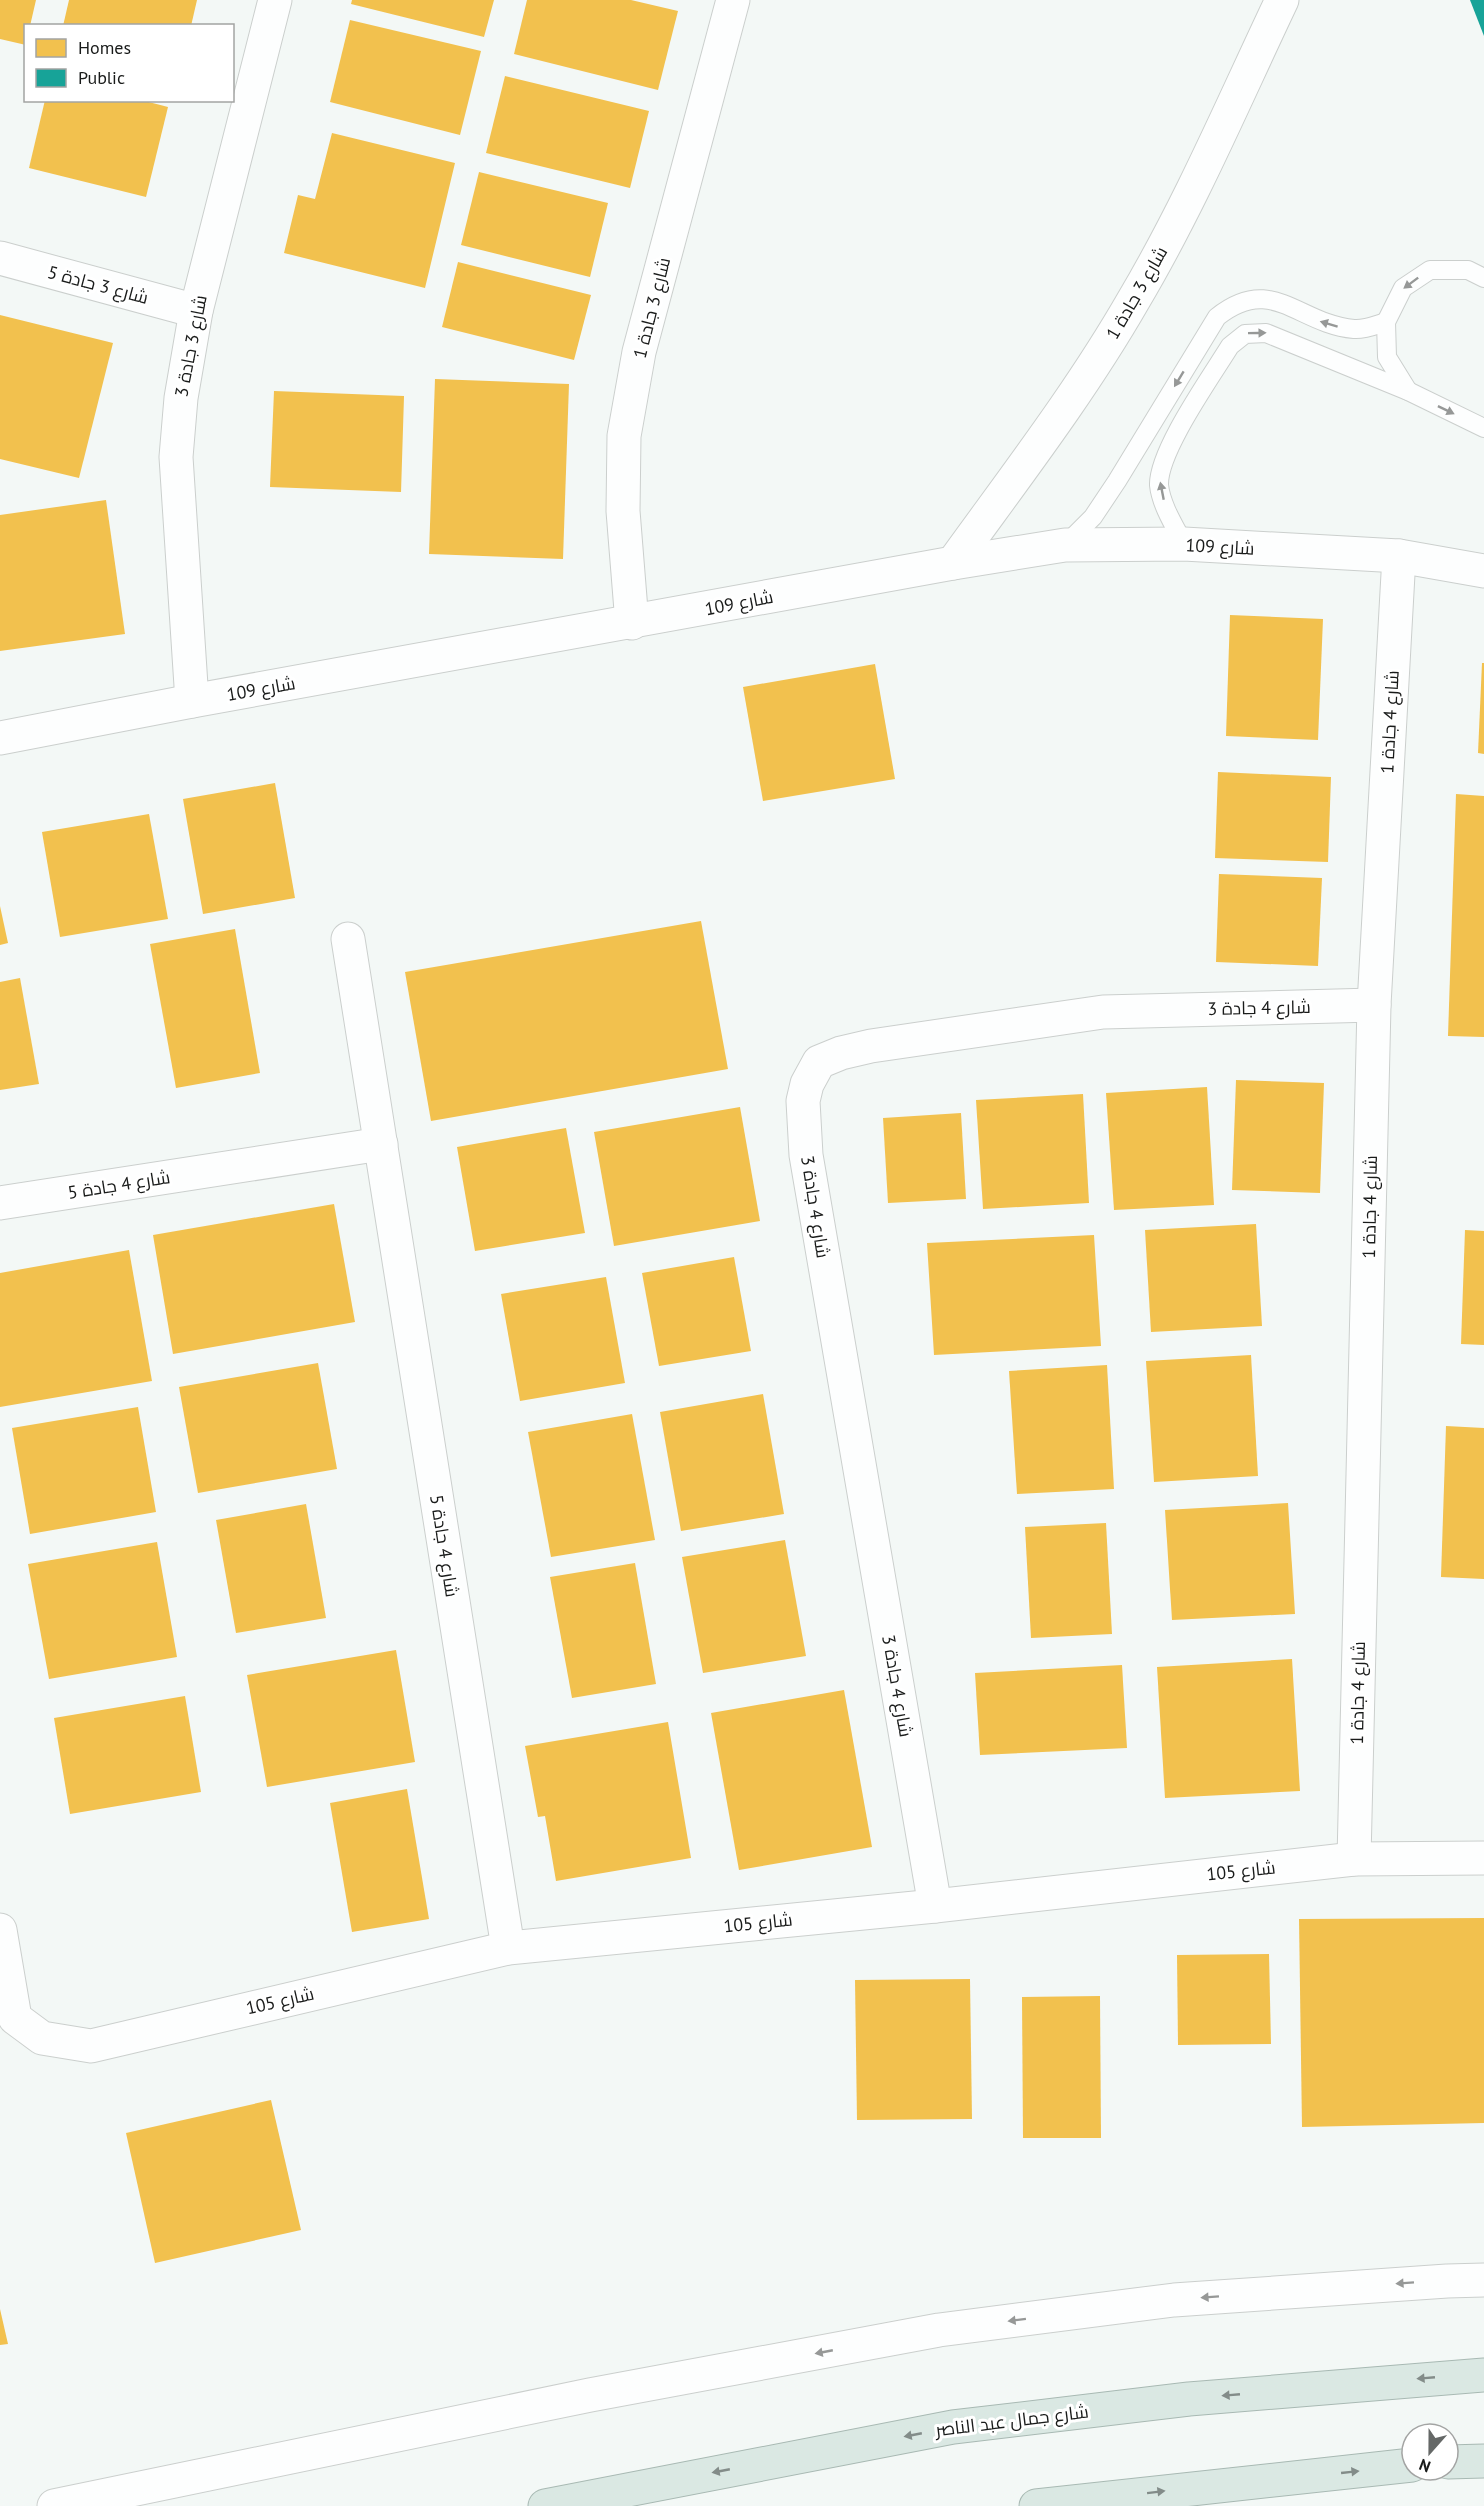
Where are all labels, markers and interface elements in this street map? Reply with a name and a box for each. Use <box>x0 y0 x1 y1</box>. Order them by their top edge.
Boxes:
legend <box>24 24 234 102</box>
text: Homes <box>78 36 131 59</box>
text: Public <box>78 66 125 89</box>
street label: شارع 3 جادة 1 <box>1101 242 1173 344</box>
street label: شارع 3 جادة 1 <box>628 255 676 361</box>
street label: شارع 3 جادة 5 <box>45 260 151 310</box>
one-way arrow <box>1403 277 1419 290</box>
street label: شارع 3 جادة 3 <box>169 293 213 399</box>
one-way arrow <box>1320 319 1338 328</box>
one-way arrow <box>1248 329 1267 338</box>
one-way arrow <box>1174 371 1185 387</box>
one-way arrow <box>1438 405 1455 414</box>
one-way arrow <box>1157 481 1166 500</box>
street label: شارع 109 <box>1185 533 1255 561</box>
street label: شارع 109 <box>703 585 775 621</box>
street label: شارع 4 جادة 1 <box>1375 670 1405 774</box>
street label: شارع 109 <box>225 671 297 707</box>
street label: شارع 4 جادة 3 <box>1207 995 1311 1021</box>
street label: شارع 4 جادة 3 <box>795 1154 835 1260</box>
street label: شارع 4 جادة 1 <box>1357 1155 1383 1259</box>
street label: شارع 4 جادة 5 <box>66 1165 172 1205</box>
street label: شارع 4 جادة 5 <box>424 1493 464 1599</box>
street label: شارع 4 جادة 3 <box>876 1633 918 1739</box>
street label: شارع 4 جادة 1 <box>1345 1641 1371 1745</box>
street label: شارع 105 <box>1205 1855 1277 1887</box>
street label: شارع 105 <box>722 1907 794 1939</box>
street label: شارع 105 <box>244 1982 316 2020</box>
one-way arrow <box>1395 2279 1414 2288</box>
one-way arrow <box>1201 2292 1220 2302</box>
one-way arrow <box>1007 2316 1026 2325</box>
one-way arrow <box>814 2348 833 2357</box>
one-way arrow <box>1416 2373 1435 2383</box>
one-way arrow <box>1222 2390 1241 2400</box>
street label: شارع جمال عبد الناصر <box>933 2400 1090 2442</box>
north arrow <box>1400 2422 1460 2482</box>
one-way arrow <box>903 2431 922 2440</box>
text: N <box>1416 2455 1433 2477</box>
one-way arrow <box>712 2467 731 2476</box>
one-way arrow <box>1341 2467 1360 2476</box>
one-way arrow <box>1147 2487 1166 2497</box>

